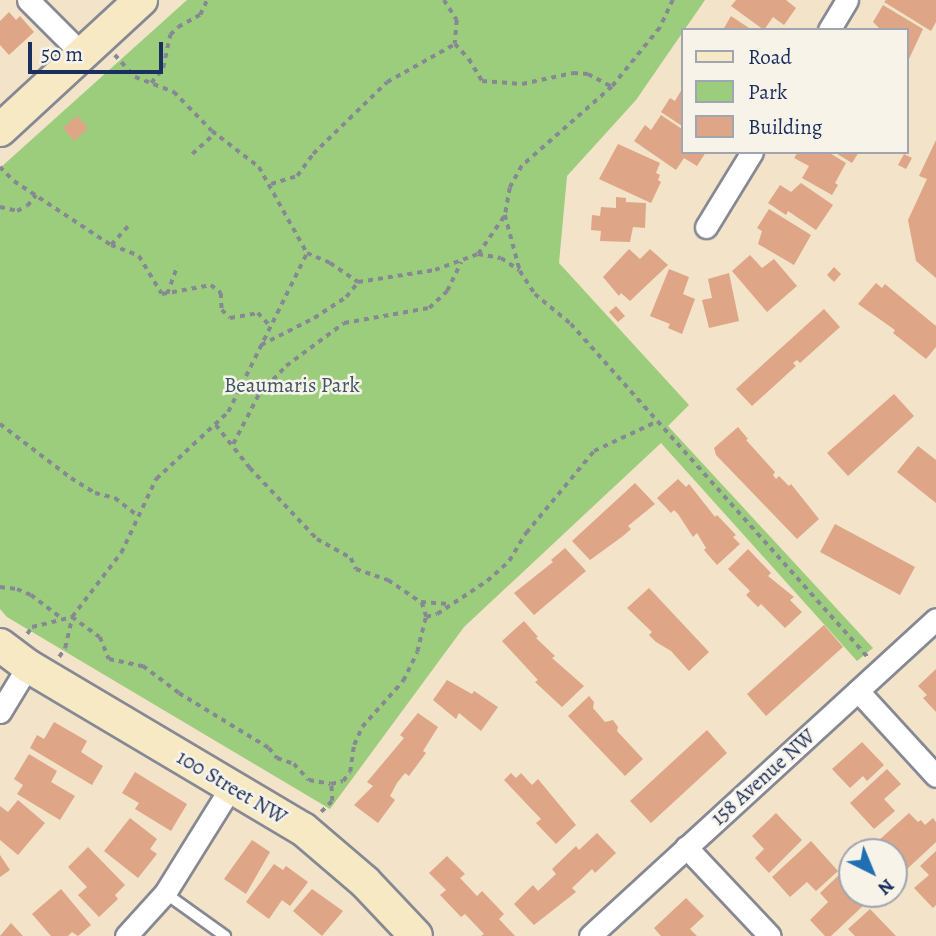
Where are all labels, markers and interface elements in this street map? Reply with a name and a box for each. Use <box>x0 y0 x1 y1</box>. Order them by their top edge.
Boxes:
scale bar <box>32 28 166 72</box>
legend <box>680 28 908 154</box>
text: 50 m <box>41 40 83 68</box>
text: Road <box>748 43 792 71</box>
text: Park <box>748 78 787 106</box>
text: Building <box>748 113 822 141</box>
park label: Beaumaris Park <box>224 372 360 398</box>
street label: 158 Avenue NW <box>706 723 820 831</box>
street label: 100 Street NW <box>172 744 292 830</box>
north arrow <box>838 838 908 908</box>
text: N <box>872 873 900 901</box>

